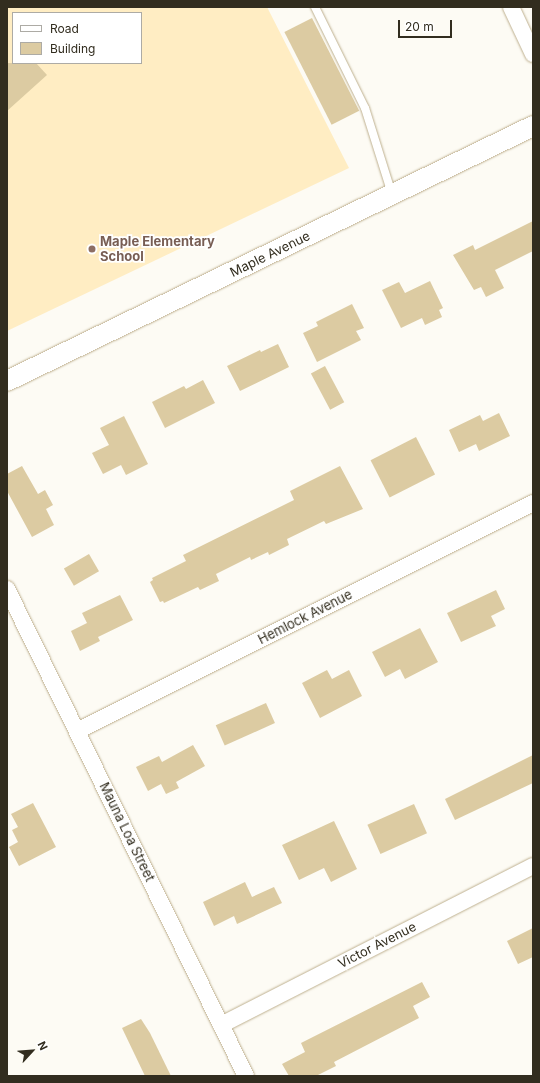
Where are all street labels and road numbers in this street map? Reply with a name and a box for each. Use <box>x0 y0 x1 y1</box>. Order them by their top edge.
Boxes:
street label: Maple Avenue <box>227 228 313 280</box>
street label: Hemlock Avenue <box>255 587 355 647</box>
street label: Mauna Loa Street <box>96 780 158 884</box>
street label: Victor Avenue <box>335 919 419 971</box>

